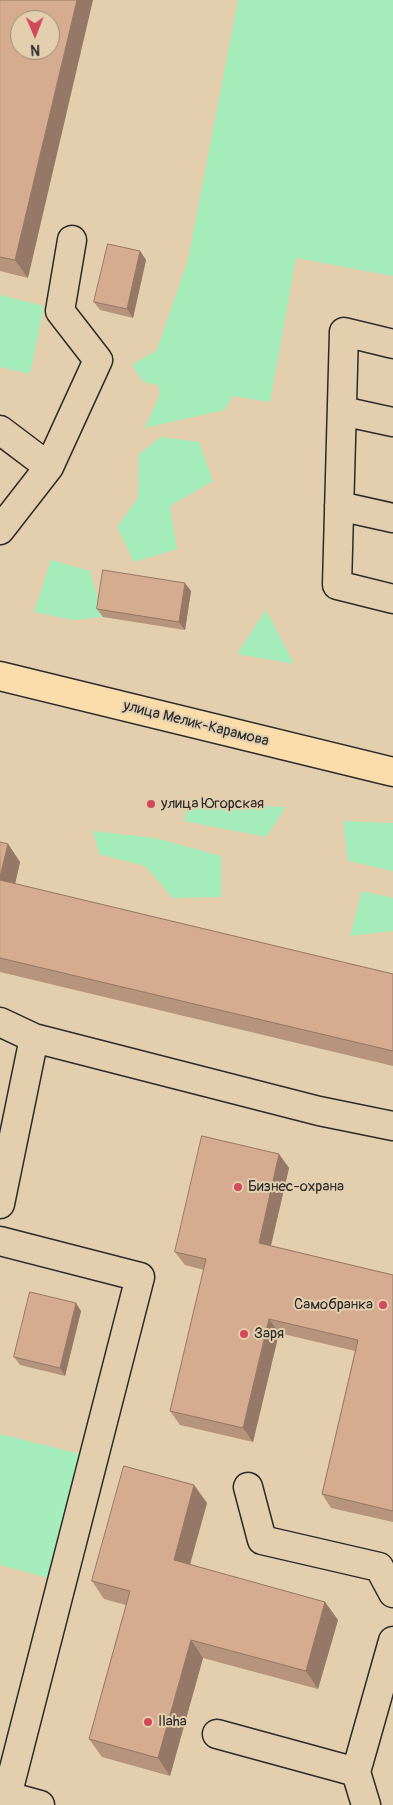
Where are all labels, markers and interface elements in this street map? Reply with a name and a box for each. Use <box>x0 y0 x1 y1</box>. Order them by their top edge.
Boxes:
north arrow <box>10 10 60 60</box>
text: N <box>30 41 40 58</box>
street label: улица Мелик-Карамова <box>121 697 271 751</box>
place label: улица Югорская <box>161 795 264 813</box>
marker: улица Югорская <box>145 798 157 810</box>
place label: Бизнес-охрана <box>248 1178 344 1196</box>
marker: Бизнес-охрана <box>232 1181 244 1193</box>
place label: Самобранка <box>294 1296 373 1314</box>
marker: Самобранка <box>377 1299 389 1311</box>
place label: Заря <box>254 1325 284 1343</box>
marker: Заря <box>238 1328 250 1340</box>
place label: Ilaha <box>158 1713 187 1731</box>
marker: Ilaha <box>142 1716 154 1728</box>

